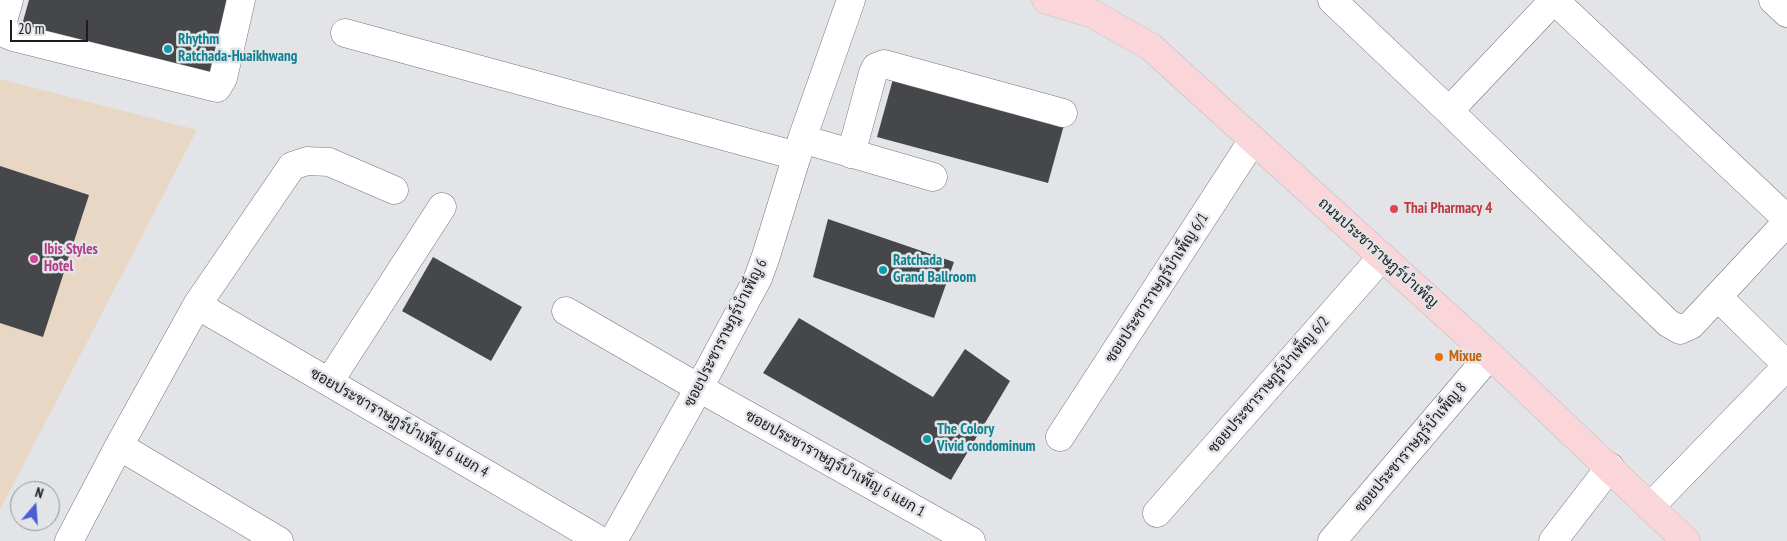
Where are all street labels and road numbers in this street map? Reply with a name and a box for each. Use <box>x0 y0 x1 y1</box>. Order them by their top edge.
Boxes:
street label: ถนนประชาราษฎร์บำเพ็ญ <box>1314 194 1442 312</box>
street label: ซอยประชาราษฎร์บำเพ็ญ 6/1 <box>1102 210 1212 366</box>
street label: ซอยประชาราษฎร์บำเพ็ญ 6 <box>681 256 771 410</box>
street label: ซอยประชาราษฎร์บำเพ็ญ 6/2 <box>1205 313 1333 457</box>
street label: ซอยประชาราษฎร์บำเพ็ญ 6 แยก 4 <box>307 364 491 482</box>
street label: ซอยประชาราษฎร์บำเพ็ญ 8 <box>1351 379 1471 517</box>
street label: ซอยประชาราษฎร์บำเพ็ญ 6 แยก 1 <box>742 407 928 521</box>

